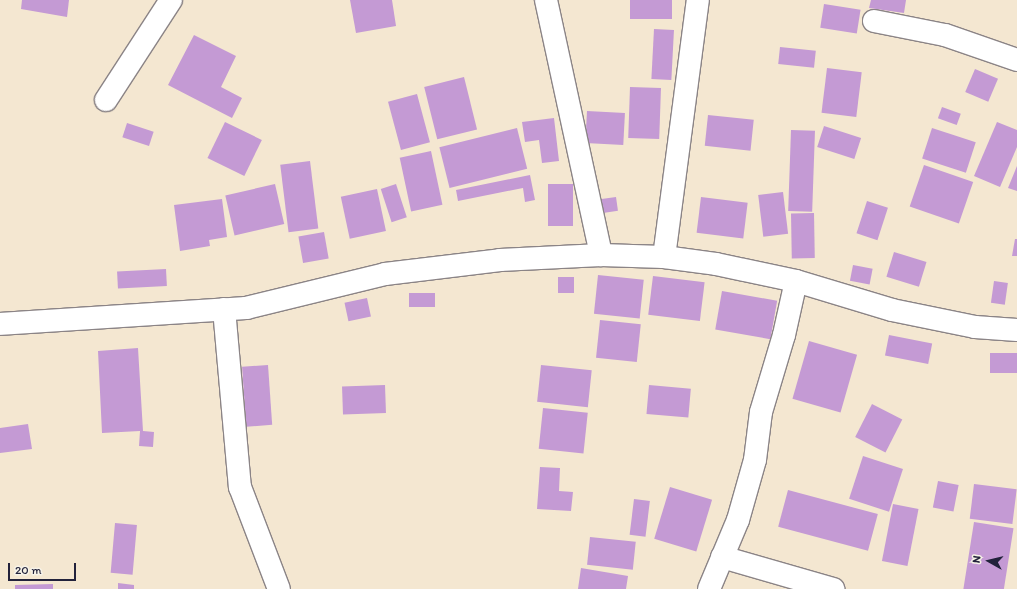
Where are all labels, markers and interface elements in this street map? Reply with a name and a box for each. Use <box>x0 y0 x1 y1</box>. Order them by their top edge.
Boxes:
north arrow <box>969 541 1009 581</box>
scale bar <box>10 555 78 581</box>
text: N <box>970 555 984 564</box>
text: 20 m <box>15 563 42 577</box>

